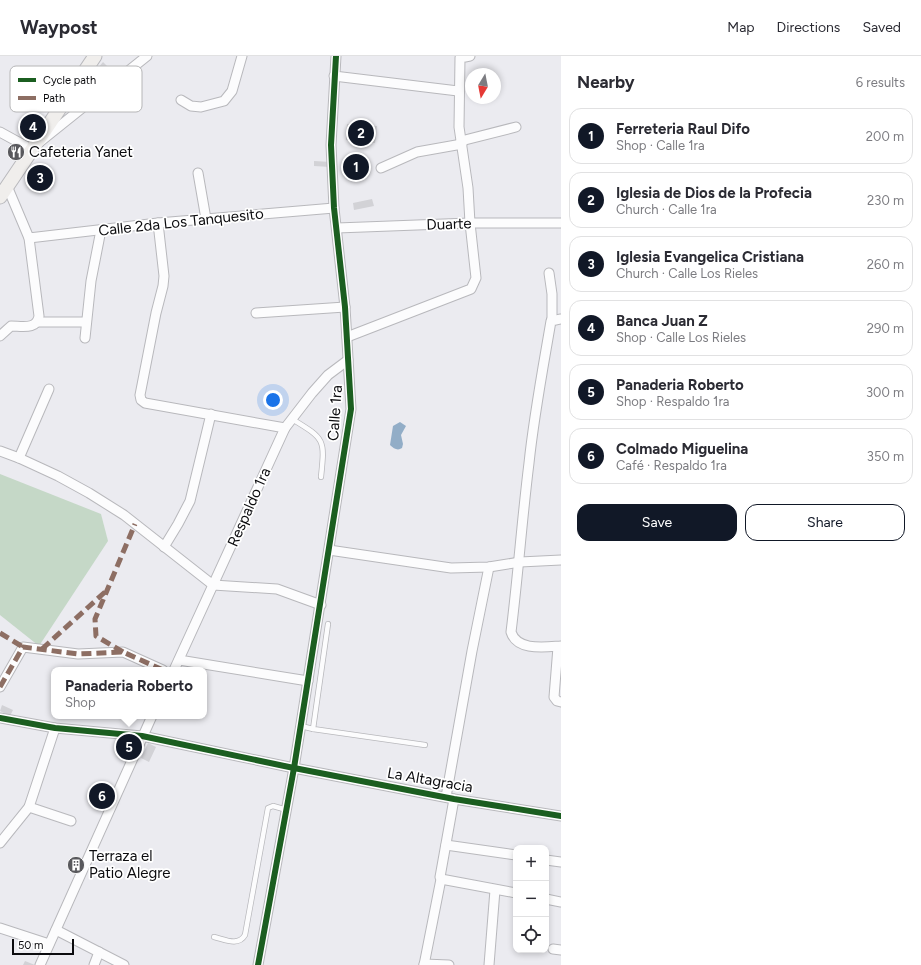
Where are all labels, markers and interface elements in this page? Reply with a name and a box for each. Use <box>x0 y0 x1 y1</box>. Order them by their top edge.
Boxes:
text: Waypost <box>20 16 98 39</box>
text: Map <box>727 19 755 36</box>
text: Directions <box>777 19 840 36</box>
text: Saved <box>862 19 901 36</box>
legend <box>10 66 142 112</box>
north arrow <box>465 68 501 104</box>
text: Nearby <box>577 72 635 92</box>
text: Cycle path <box>43 74 96 87</box>
text: 6 results <box>856 75 905 90</box>
text: Path <box>43 92 65 105</box>
pin: 4 <box>20 112 46 142</box>
pin: 2 <box>348 118 374 148</box>
text: Ferreteria Raul Difo <box>616 120 750 138</box>
text: 1 <box>588 129 594 144</box>
text: 200 m <box>866 129 904 144</box>
text: Shop · Calle 1ra <box>616 138 705 153</box>
restaurant icon: Cafeteria Yanet <box>6 142 26 162</box>
place label: Cafeteria Yanet <box>29 143 133 161</box>
pin: 1 <box>343 152 369 182</box>
pin: 3 <box>27 163 53 193</box>
text: Iglesia de Dios de la Profecia <box>616 184 812 202</box>
text: 2 <box>587 193 595 208</box>
text: 230 m <box>867 193 904 208</box>
text: Church · Calle 1ra <box>616 202 717 217</box>
street label: Calle 2da Los Tanquesito <box>97 204 265 240</box>
street label: Duarte <box>426 214 472 234</box>
text: Iglesia Evangelica Cristiana <box>616 248 804 266</box>
text: 3 <box>587 257 595 272</box>
text: 260 m <box>867 257 904 272</box>
text: Church · Calle Los Rieles <box>616 266 758 281</box>
text: Banca Juan Z <box>616 312 708 330</box>
text: 4 <box>587 321 595 336</box>
text: 290 m <box>867 321 904 336</box>
text: Shop · Calle Los Rieles <box>616 330 746 345</box>
text: Panaderia Roberto <box>616 376 744 394</box>
street label: Calle 1ra <box>324 384 346 442</box>
text: 5 <box>587 385 595 400</box>
text: 300 m <box>866 385 904 400</box>
your location <box>263 390 283 410</box>
text: Shop · Respaldo 1ra <box>616 394 729 409</box>
text: Colmado Miguelina <box>616 440 748 458</box>
text: 6 <box>587 449 595 464</box>
text: 350 m <box>867 449 904 464</box>
text: Café · Respaldo 1ra <box>616 458 727 473</box>
street label: Respaldo 1ra <box>224 465 274 549</box>
button: Save <box>577 504 737 541</box>
button: Share <box>745 504 905 541</box>
popup <box>51 667 207 719</box>
text: Panaderia Roberto <box>65 677 193 695</box>
text: Shop <box>65 695 96 710</box>
pin: 5 <box>116 732 142 762</box>
street label: La Altagracia <box>386 764 474 796</box>
pin: 6 <box>89 781 115 811</box>
map controls <box>513 845 549 953</box>
button: + <box>513 845 549 881</box>
place label: Terraza el Patio Alegre <box>89 847 170 882</box>
building icon: Terraza el Patio Alegre <box>66 855 86 875</box>
button: − <box>513 881 549 917</box>
button: locate <box>513 917 549 953</box>
scale bar <box>12 937 74 956</box>
text: 50 m <box>18 939 43 952</box>

